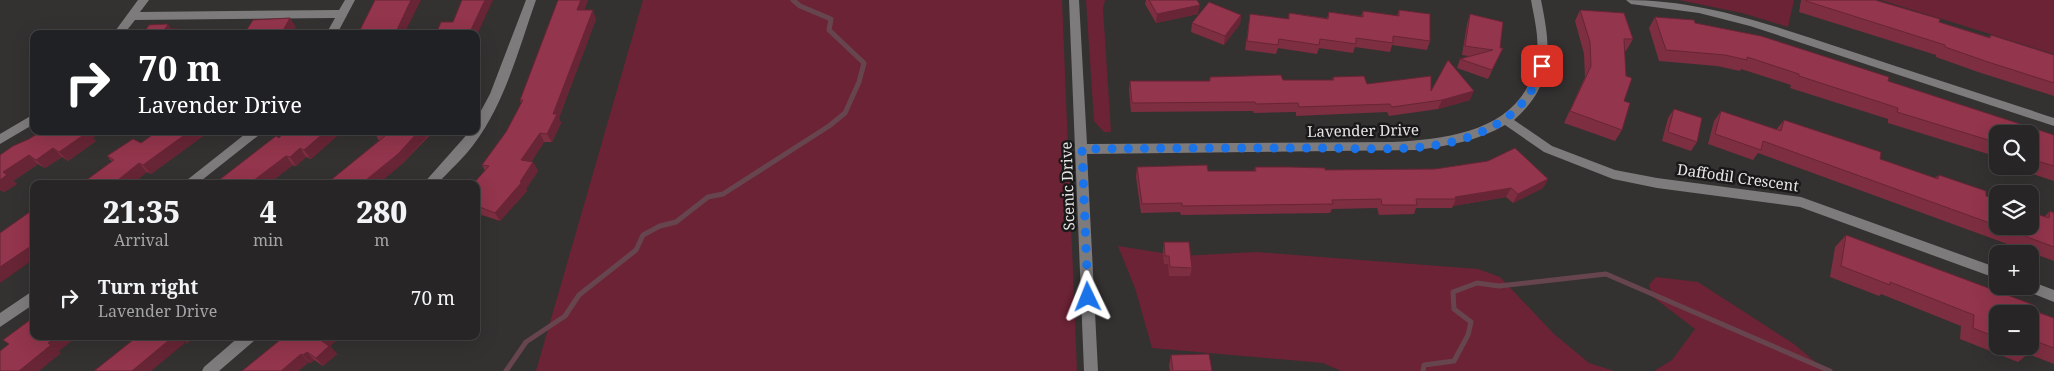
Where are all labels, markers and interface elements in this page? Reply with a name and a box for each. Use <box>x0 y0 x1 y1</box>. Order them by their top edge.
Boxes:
text: 70 m <box>138 44 221 91</box>
pin <box>1521 45 1563 87</box>
icon: right <box>55 50 120 115</box>
icon: arrive <box>1528 52 1556 80</box>
text: Lavender Drive <box>138 89 302 119</box>
street label: Lavender Drive <box>1307 119 1419 141</box>
map controls <box>1989 125 2039 355</box>
button: search <box>1989 125 2039 175</box>
street label: Scenic Drive <box>1055 141 1079 231</box>
street label: Daffodil Crescent <box>1676 159 1800 195</box>
button: layers <box>1989 185 2039 235</box>
text: 21:35 <box>103 191 180 232</box>
text: 4 <box>260 191 277 232</box>
text: 280 <box>356 191 407 232</box>
text: Arrival <box>114 229 169 251</box>
text: min <box>253 229 283 251</box>
text: m <box>374 229 389 251</box>
button: + <box>1989 245 2039 295</box>
position arrow <box>1061 270 1113 322</box>
text: Turn right <box>98 274 198 300</box>
icon: right <box>55 284 83 312</box>
text: 70 m <box>411 285 455 311</box>
text: Lavender Drive <box>98 300 217 322</box>
button: − <box>1989 305 2039 355</box>

